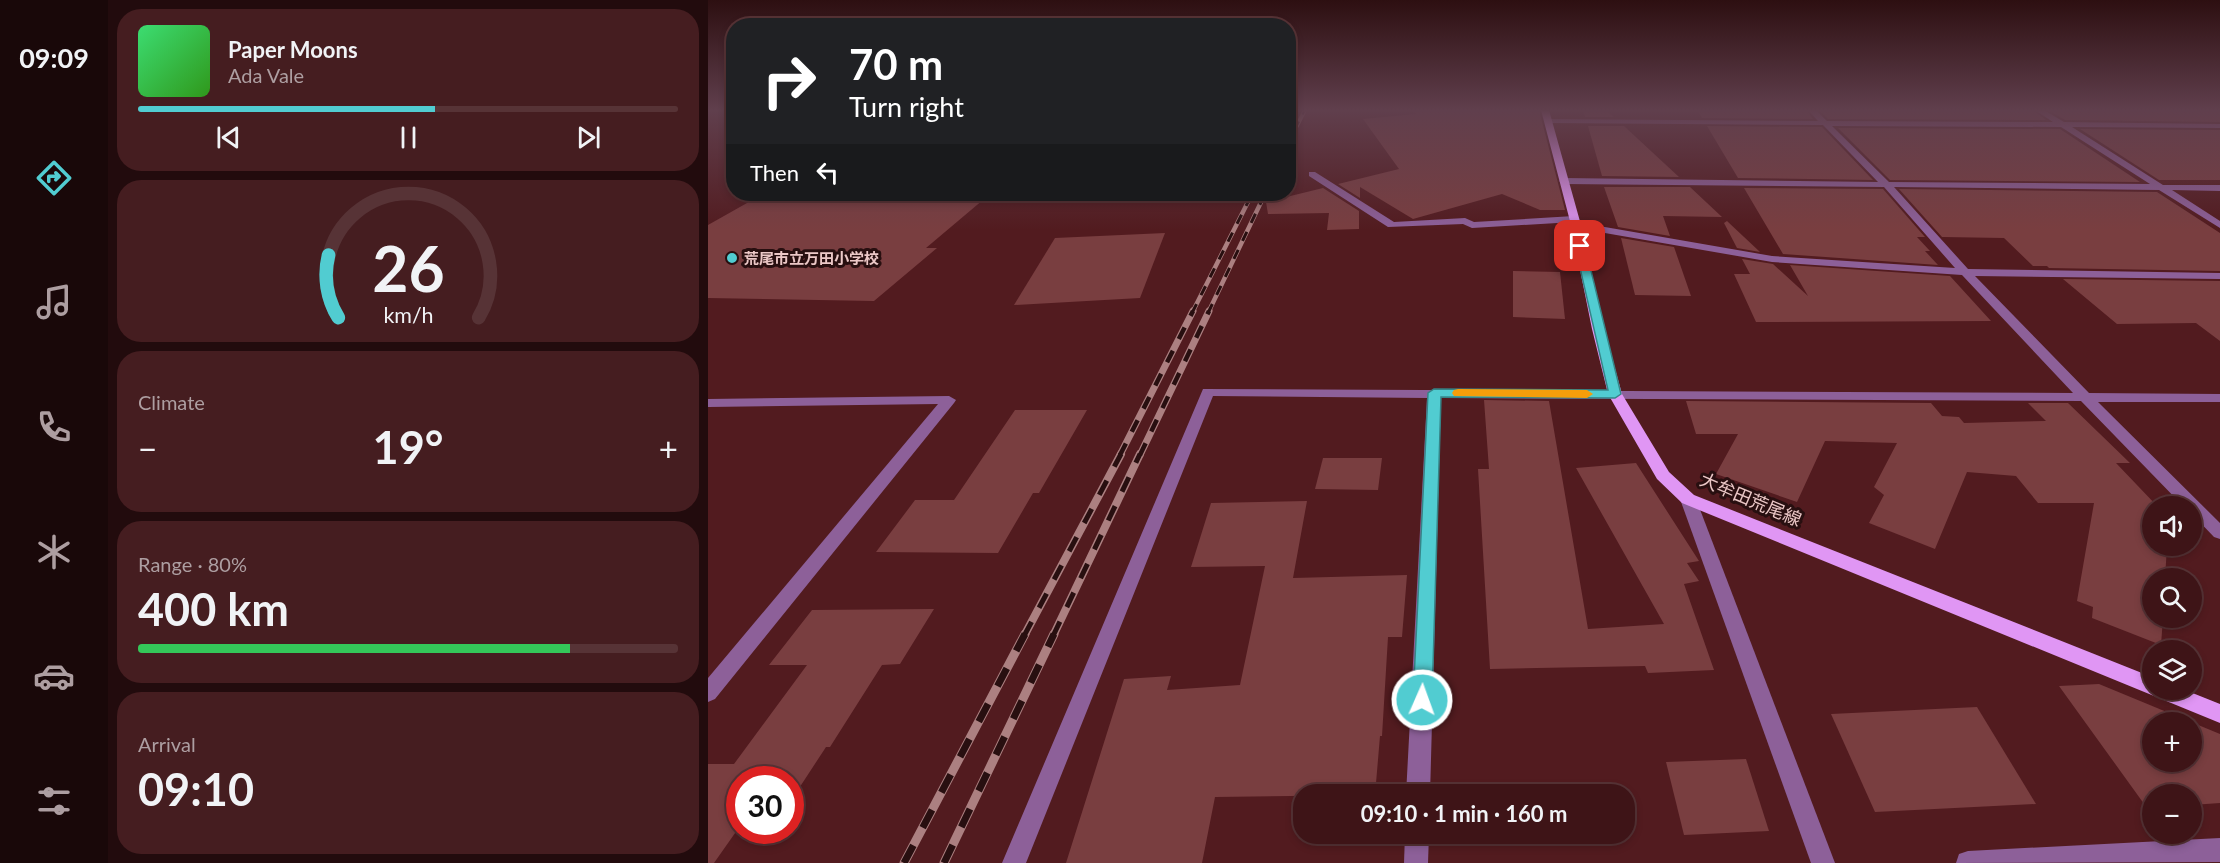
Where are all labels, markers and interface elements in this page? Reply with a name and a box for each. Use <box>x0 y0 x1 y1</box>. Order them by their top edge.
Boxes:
text: Paper Moons <box>228 36 358 63</box>
text: 70 m <box>849 39 943 89</box>
text: 09:09 <box>19 41 89 74</box>
icon: right <box>750 42 828 120</box>
text: Ada Vale <box>228 63 304 87</box>
text: Turn right <box>849 90 964 123</box>
icon: previous <box>212 121 245 154</box>
icon: pause <box>392 121 425 154</box>
icon: next <box>572 121 605 154</box>
icon: left <box>811 156 844 189</box>
icon: directions <box>33 157 75 199</box>
text: Then <box>750 159 799 186</box>
pin <box>1554 220 1605 271</box>
icon: arrive <box>1563 229 1596 262</box>
text: 26 <box>372 230 444 305</box>
place label: 荒尾市立万田小学校 <box>744 249 879 267</box>
marker: 荒尾市立万田小学校 <box>725 251 739 265</box>
icon: music <box>33 281 75 323</box>
text: km/h <box>383 302 433 328</box>
text: Climate <box>138 390 205 414</box>
icon: phone <box>33 406 75 448</box>
text: 19° <box>373 420 443 474</box>
text: − <box>138 428 157 468</box>
text: + <box>659 428 678 468</box>
street label: 大牟田荒尾線 <box>1697 468 1805 530</box>
map controls <box>2142 496 2202 844</box>
button: sound <box>2142 496 2202 556</box>
icon: climate <box>33 531 75 573</box>
text: Range · 80% <box>138 552 247 576</box>
button: search <box>2142 568 2202 628</box>
text: 400 km <box>138 582 289 636</box>
button: layers <box>2142 640 2202 700</box>
icon: car <box>33 655 75 697</box>
position arrow <box>1390 668 1454 732</box>
button: + <box>2142 712 2202 772</box>
text: Arrival <box>138 732 196 756</box>
text: 09:10 <box>138 762 254 816</box>
speed limit sign: 30 <box>726 766 804 844</box>
icon: filters <box>33 780 75 822</box>
button: − <box>2142 784 2202 844</box>
text: 09:10 · 1 min · 160 m <box>1361 800 1567 827</box>

